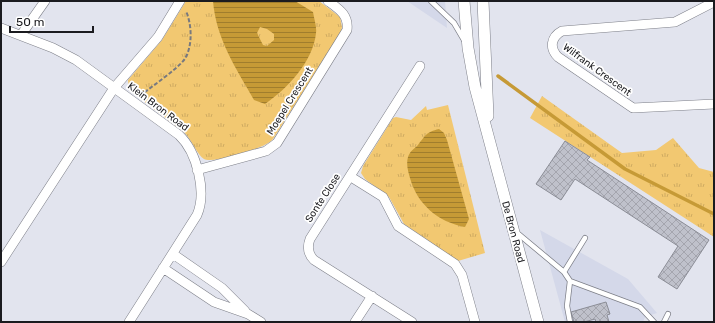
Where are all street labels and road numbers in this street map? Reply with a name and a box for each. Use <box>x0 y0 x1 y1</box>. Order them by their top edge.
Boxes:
street label: Wilfrank Crescent <box>560 41 634 99</box>
street label: Moepel Crescent <box>264 65 316 137</box>
street label: Klein Bron Road <box>125 80 191 134</box>
street label: Sonte Close <box>303 171 343 225</box>
street label: De Bron Road <box>499 200 527 264</box>

